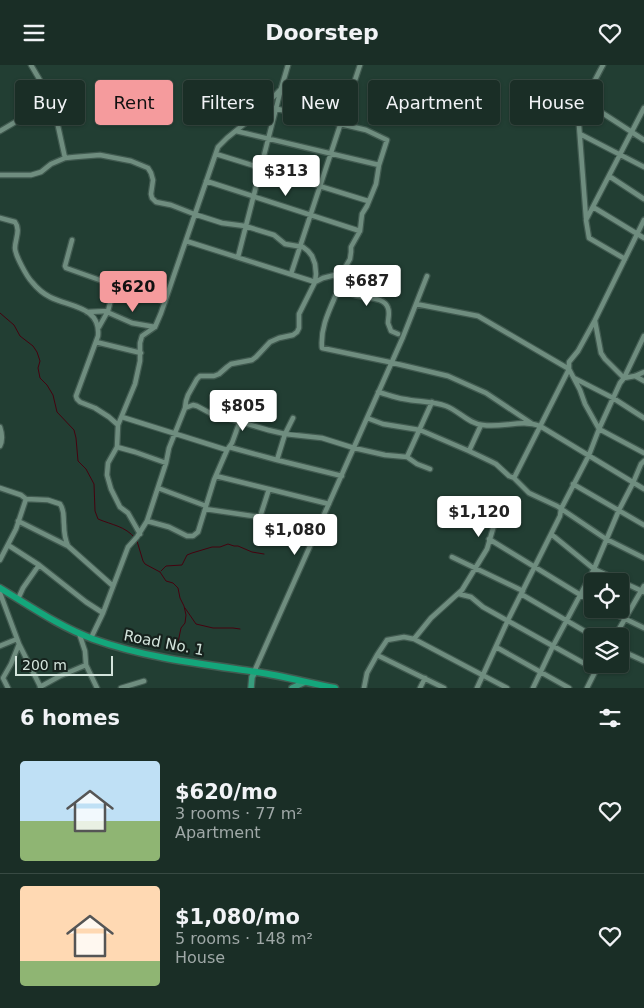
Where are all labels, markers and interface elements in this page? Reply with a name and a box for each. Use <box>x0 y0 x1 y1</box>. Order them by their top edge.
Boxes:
icon: menu <box>20 19 48 47</box>
icon: heart <box>596 19 624 47</box>
text: Doorstep <box>265 20 379 45</box>
chip: Buy <box>15 80 85 125</box>
chip: Rent <box>95 80 173 125</box>
chip: Filters <box>183 80 273 125</box>
chip: New <box>283 80 358 125</box>
chip: Apartment <box>368 80 500 125</box>
chip: House <box>510 80 603 125</box>
pin: $313 <box>256 155 316 197</box>
text: $313 <box>264 161 308 180</box>
pin: $687 <box>337 265 397 307</box>
pin: $620 <box>103 271 163 313</box>
text: $687 <box>345 271 389 290</box>
text: $620 <box>111 277 155 296</box>
pin: $805 <box>213 389 273 432</box>
text: $805 <box>221 396 265 415</box>
pin: $1,120 <box>438 495 520 538</box>
text: $1,120 <box>448 502 510 521</box>
pin: $1,080 <box>254 513 336 556</box>
text: $1,080 <box>264 520 326 539</box>
map controls <box>584 573 629 673</box>
button: locate <box>584 573 629 618</box>
street label: Road No. 1 <box>122 626 206 660</box>
button: layers <box>584 628 629 673</box>
scale bar <box>15 653 112 676</box>
text: 200 m <box>22 657 67 673</box>
icon: filters <box>596 704 624 732</box>
text: 6 homes <box>20 706 120 730</box>
text: $620/mo <box>175 780 277 804</box>
icon: home <box>60 781 120 841</box>
icon: heart <box>596 797 624 825</box>
text: 3 rooms · 77 m² <box>175 804 303 823</box>
text: Apartment <box>175 823 261 842</box>
text: $1,080/mo <box>175 905 300 929</box>
icon: home <box>60 906 120 966</box>
icon: heart <box>596 922 624 950</box>
text: 5 rooms · 148 m² <box>175 929 313 948</box>
text: House <box>175 948 225 967</box>

